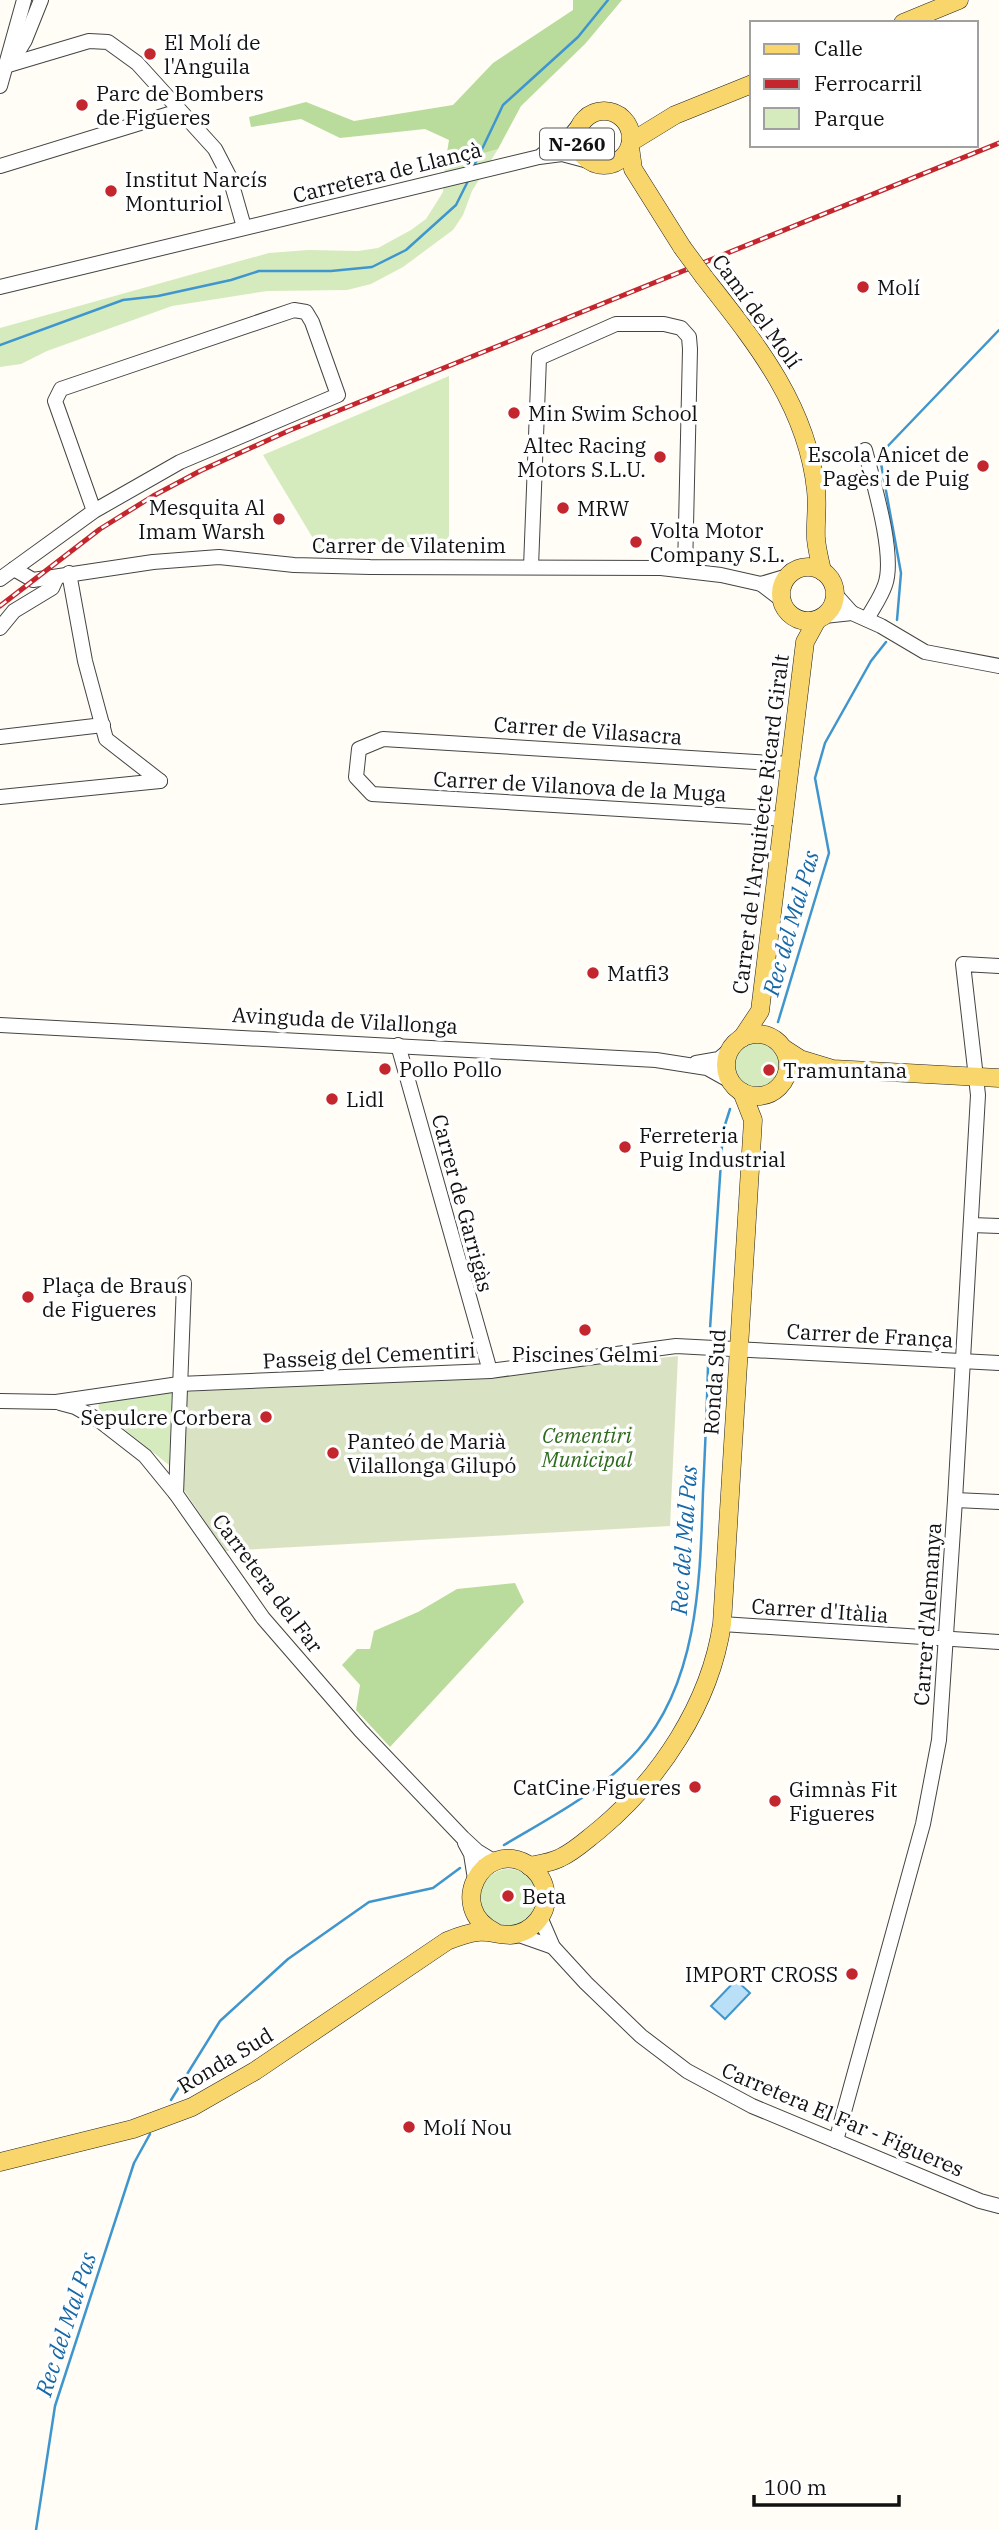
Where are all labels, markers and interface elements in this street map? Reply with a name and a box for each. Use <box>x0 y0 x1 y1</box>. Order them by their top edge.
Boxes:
legend <box>750 21 978 147</box>
place label: El Molí de l'Anguila <box>164 28 261 80</box>
text: Calle <box>814 34 863 62</box>
marker: El Molí de l'Anguila <box>142 46 158 62</box>
text: Ferrocarril <box>814 69 922 97</box>
place label: Parc de Bombers de Figueres <box>96 79 264 131</box>
marker: Parc de Bombers de Figueres <box>74 97 90 113</box>
text: Parque <box>814 104 884 132</box>
road number: N-260 <box>540 128 614 160</box>
street label: Carretera de Llançà <box>290 135 484 209</box>
place label: Institut Narcís Monturiol <box>125 165 267 217</box>
marker: Institut Narcís Monturiol <box>103 183 119 199</box>
street label: Camí del Molí <box>706 248 808 374</box>
place label: Molí <box>877 273 920 301</box>
marker: Molí <box>855 279 871 295</box>
place label: Min Swim School <box>528 399 698 427</box>
marker: Min Swim School <box>506 405 522 421</box>
place label: Altec Racing Motors S.L.U. <box>517 431 647 483</box>
place label: Escola Anicet de Pagès i de Puig <box>808 440 970 492</box>
marker: Altec Racing Motors S.L.U. <box>652 449 668 465</box>
marker: Escola Anicet de Pagès i de Puig <box>975 458 991 474</box>
place label: Mesquita Al Imam Warsh <box>138 493 265 545</box>
place label: MRW <box>577 494 629 522</box>
marker: MRW <box>555 500 571 516</box>
marker: Mesquita Al Imam Warsh <box>271 511 287 527</box>
place label: Volta Motor Company S.L. <box>650 516 785 568</box>
street label: Carrer de Vilatenim <box>312 531 506 559</box>
marker: Volta Motor Company S.L. <box>628 534 644 550</box>
street label: Carrer de l'Arquitecte Ricard Giralt <box>725 652 795 996</box>
street label: Carrer de Vilasacra <box>493 709 683 751</box>
street label: Carrer de Vilanova de la Muga <box>433 764 727 808</box>
water label: Rec del Mal Pas <box>755 847 825 1000</box>
place label: Matfi3 <box>607 959 670 987</box>
marker: Matfi3 <box>585 965 601 981</box>
street label: Avinguda de Vilallonga <box>231 1000 459 1040</box>
place label: Pollo Pollo <box>399 1055 502 1083</box>
place label: Tramuntana <box>783 1056 907 1084</box>
marker: Pollo Pollo <box>377 1061 393 1077</box>
marker: Tramuntana <box>761 1062 777 1078</box>
place label: Lidl <box>346 1085 384 1113</box>
marker: Lidl <box>324 1091 340 1107</box>
street label: Carrer de Garrigàs <box>426 1111 500 1295</box>
place label: Ferreteria Puig Industrial <box>639 1121 786 1173</box>
marker: Ferreteria Puig Industrial <box>617 1139 633 1155</box>
place label: Plaça de Braus de Figueres <box>42 1271 187 1323</box>
marker: Plaça de Braus de Figueres <box>20 1289 36 1305</box>
street label: Carrer de França <box>786 1317 954 1353</box>
marker: Piscines Gelmi <box>577 1322 593 1338</box>
street label: Ronda Sud <box>696 1328 732 1436</box>
street label: Passeig del Cementiri <box>262 1335 476 1375</box>
place label: Piscines Gelmi <box>512 1340 658 1368</box>
place label: Sepulcre Corbera <box>81 1403 252 1431</box>
marker: Sepulcre Corbera <box>258 1409 274 1425</box>
park label: Cementiri Municipal <box>541 1421 633 1473</box>
place label: Panteó de Marià Vilallonga Gilupó <box>347 1427 516 1479</box>
marker: Panteó de Marià Vilallonga Gilupó <box>325 1445 341 1461</box>
water label: Rec del Mal Pas <box>663 1464 703 1617</box>
street label: Carretera del Far <box>206 1508 330 1659</box>
street label: Carrer d'Alemanya <box>907 1521 947 1707</box>
street label: Carrer d'Itàlia <box>751 1591 889 1629</box>
place label: CatCine Figueres <box>513 1773 681 1801</box>
place label: Gimnàs Fit Figueres <box>789 1775 897 1827</box>
marker: CatCine Figueres <box>687 1779 703 1795</box>
marker: Gimnàs Fit Figueres <box>767 1793 783 1809</box>
place label: Beta <box>522 1882 566 1910</box>
marker: Beta <box>500 1888 516 1904</box>
place label: IMPORT CROSS <box>685 1960 838 1988</box>
marker: IMPORT CROSS <box>844 1966 860 1982</box>
street label: Ronda Sud <box>172 2021 278 2099</box>
street label: Carretera El Far - Figueres <box>718 2055 968 2183</box>
place label: Molí Nou <box>423 2113 512 2141</box>
marker: Molí Nou <box>401 2119 417 2135</box>
water label: Rec del Mal Pas <box>27 2248 103 2401</box>
scale bar <box>754 2464 899 2508</box>
text: 100 m <box>764 2473 827 2501</box>

